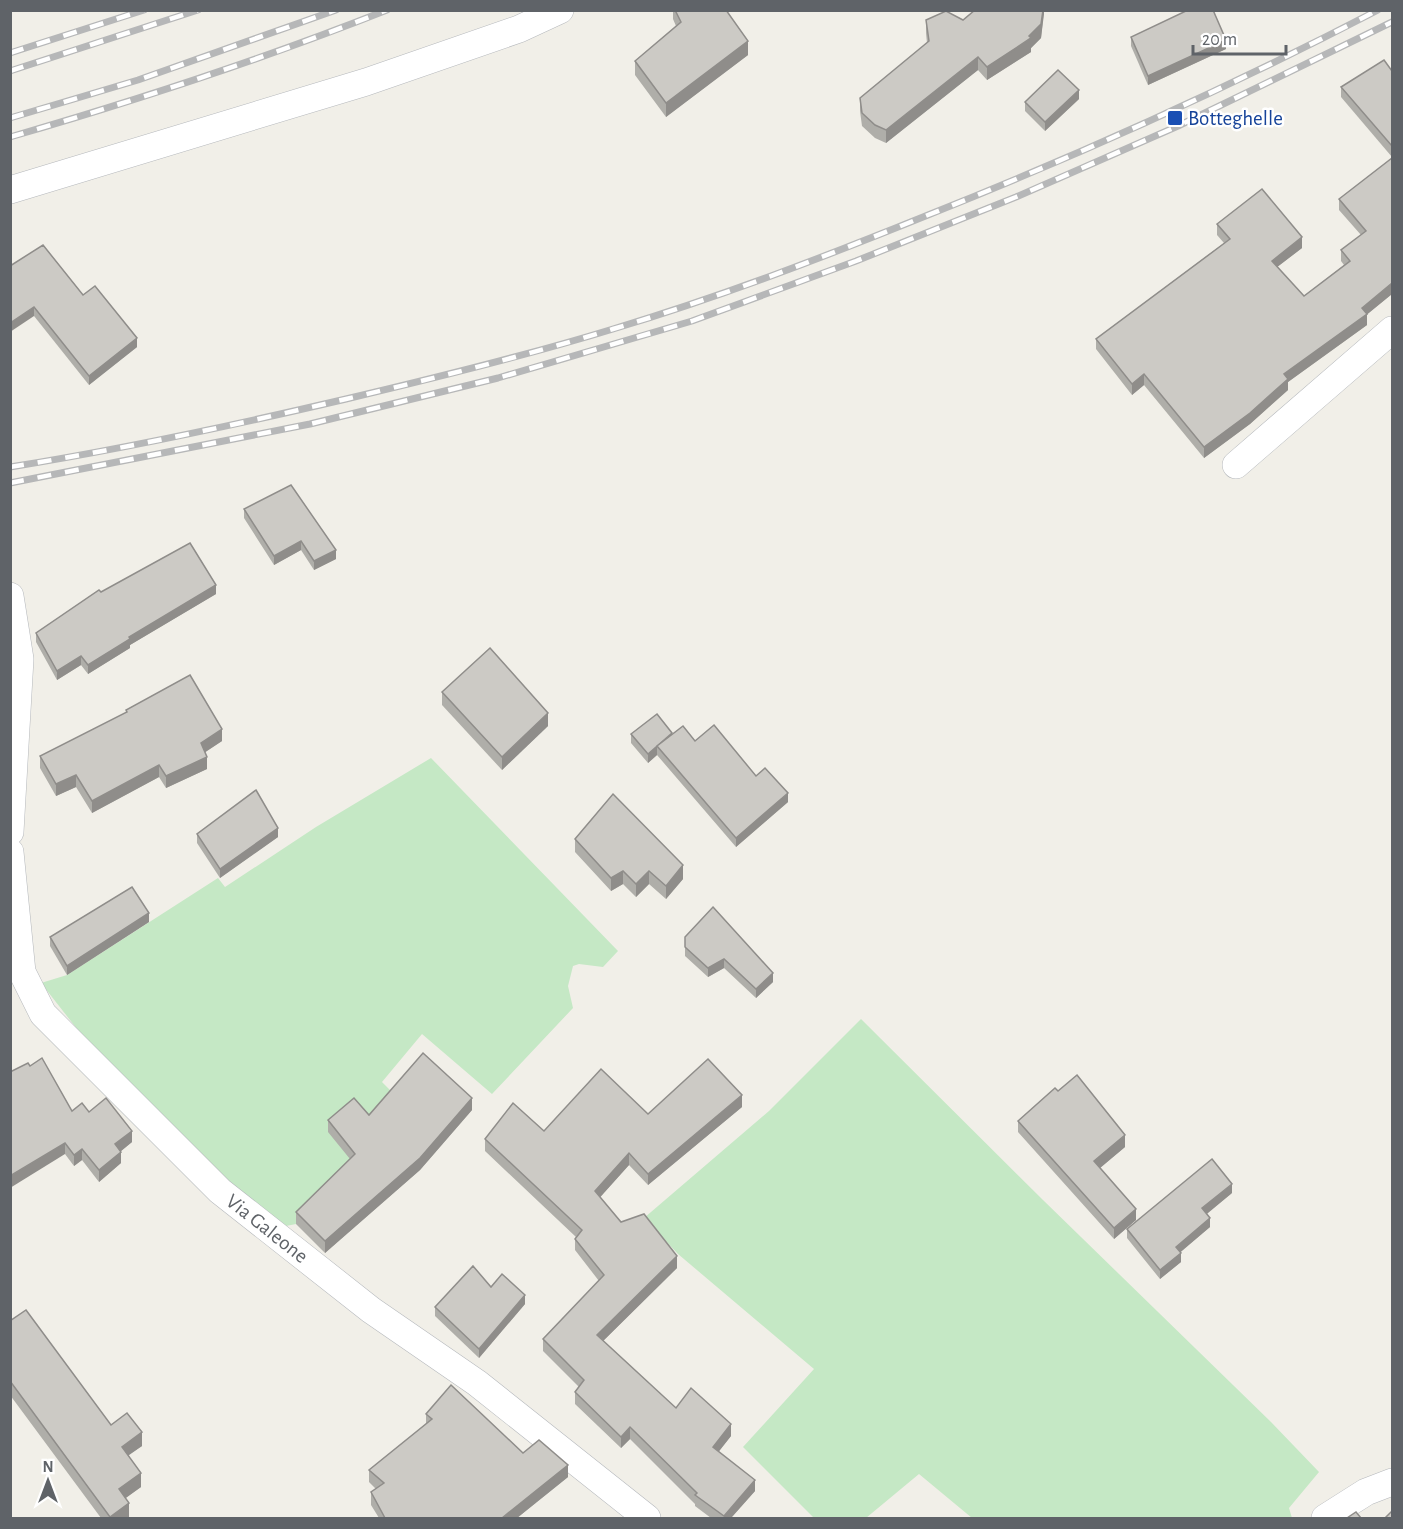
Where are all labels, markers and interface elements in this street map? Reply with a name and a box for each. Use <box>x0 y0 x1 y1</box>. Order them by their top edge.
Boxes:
scale bar <box>1193 18 1286 56</box>
text: 20 m <box>1202 31 1237 49</box>
place label: Botteghelle <box>1188 108 1283 129</box>
marker: Botteghelle <box>1166 109 1184 127</box>
street label: Via Galeone <box>222 1190 312 1267</box>
north arrow <box>18 1451 78 1511</box>
text: N <box>42 1459 54 1475</box>

